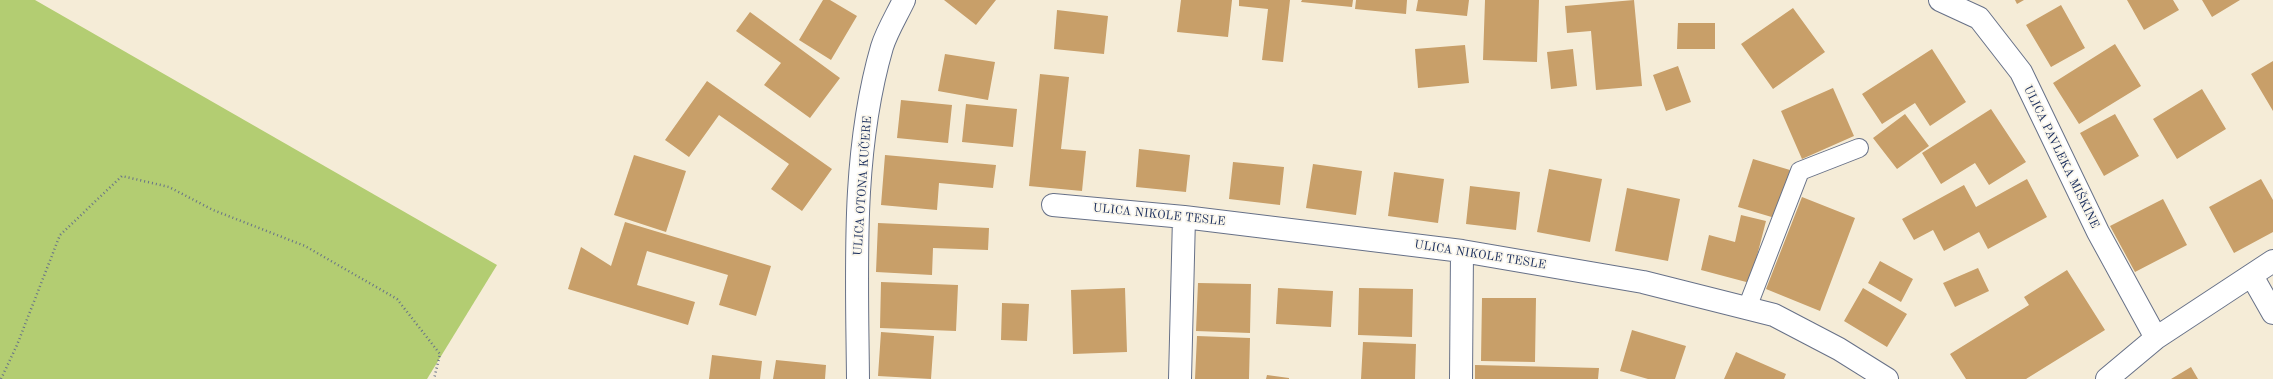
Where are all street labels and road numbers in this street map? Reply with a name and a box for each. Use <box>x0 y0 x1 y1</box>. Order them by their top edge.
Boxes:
street label: ULICA PAVLEKA MIŠKINE <box>2020 83 2102 231</box>
street label: ULICA OTONA KUČERE <box>851 116 875 256</box>
street label: ULICA NIKOLE TESLE <box>1092 201 1226 229</box>
street label: ULICA NIKOLE TESLE <box>1413 237 1547 273</box>

